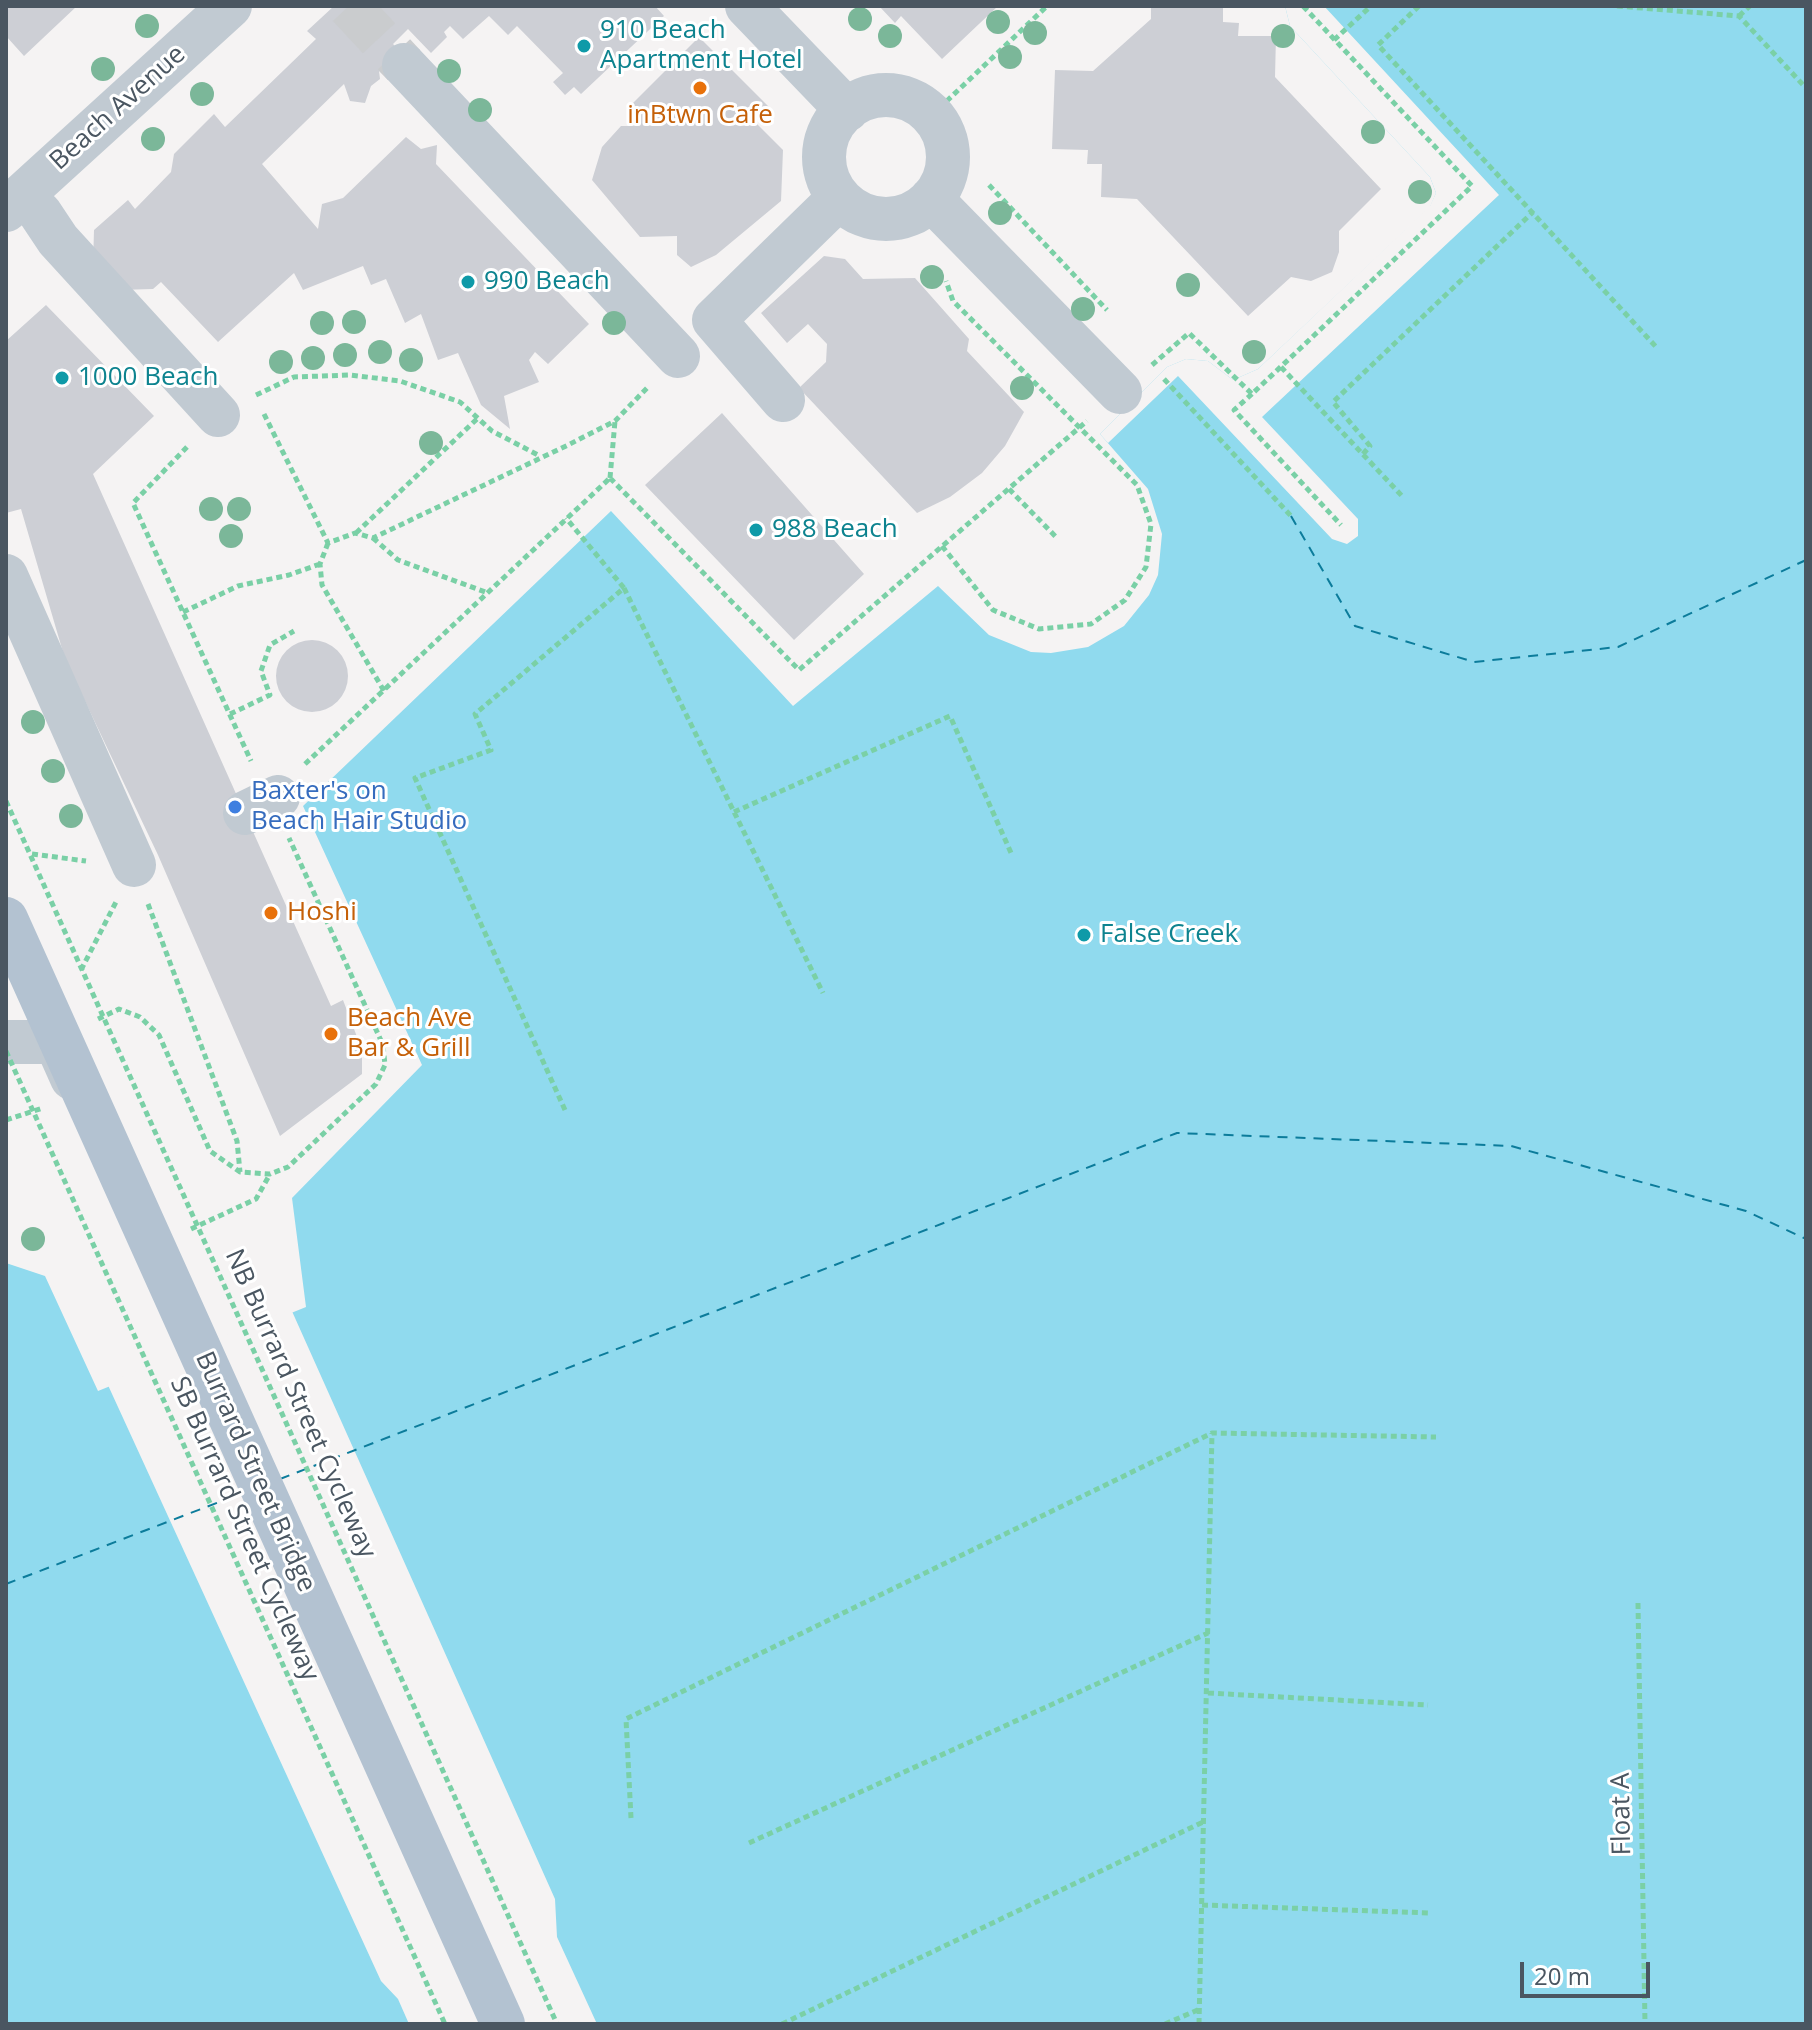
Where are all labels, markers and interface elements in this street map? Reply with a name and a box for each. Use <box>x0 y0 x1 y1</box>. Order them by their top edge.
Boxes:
place label: 910 Beach Apartment Hotel <box>600 15 803 76</box>
marker: 910 Beach Apartment Hotel <box>575 37 593 55</box>
street label: Beach Avenue <box>44 39 192 177</box>
marker: inBtwn Cafe <box>691 79 709 97</box>
place label: inBtwn Cafe <box>627 100 773 132</box>
place label: 990 Beach <box>484 266 610 298</box>
marker: 990 Beach <box>459 273 477 291</box>
place label: 1000 Beach <box>78 362 218 394</box>
marker: 1000 Beach <box>53 369 71 387</box>
place label: 988 Beach <box>772 514 898 546</box>
marker: 988 Beach <box>747 521 765 539</box>
place label: Baxter's on Beach Hair Studio <box>251 776 467 838</box>
marker: Baxter's on Beach Hair Studio <box>226 798 244 816</box>
place label: Hoshi <box>287 897 357 929</box>
marker: Hoshi <box>262 904 280 922</box>
place label: False Creek <box>1100 919 1238 951</box>
marker: False Creek <box>1075 926 1093 944</box>
place label: Beach Ave Bar & Grill <box>347 1003 472 1064</box>
marker: Beach Ave Bar & Grill <box>322 1025 340 1043</box>
street label: NB Burrard Street Cycleway <box>218 1245 382 1563</box>
street label: Burrard Street Bridge <box>188 1347 322 1597</box>
street label: SB Burrard Street Cycleway <box>163 1372 325 1686</box>
street label: Float A <box>1606 1772 1638 1856</box>
scale bar <box>1524 1946 1654 1996</box>
text: 20 m <box>1534 1959 1590 1992</box>

